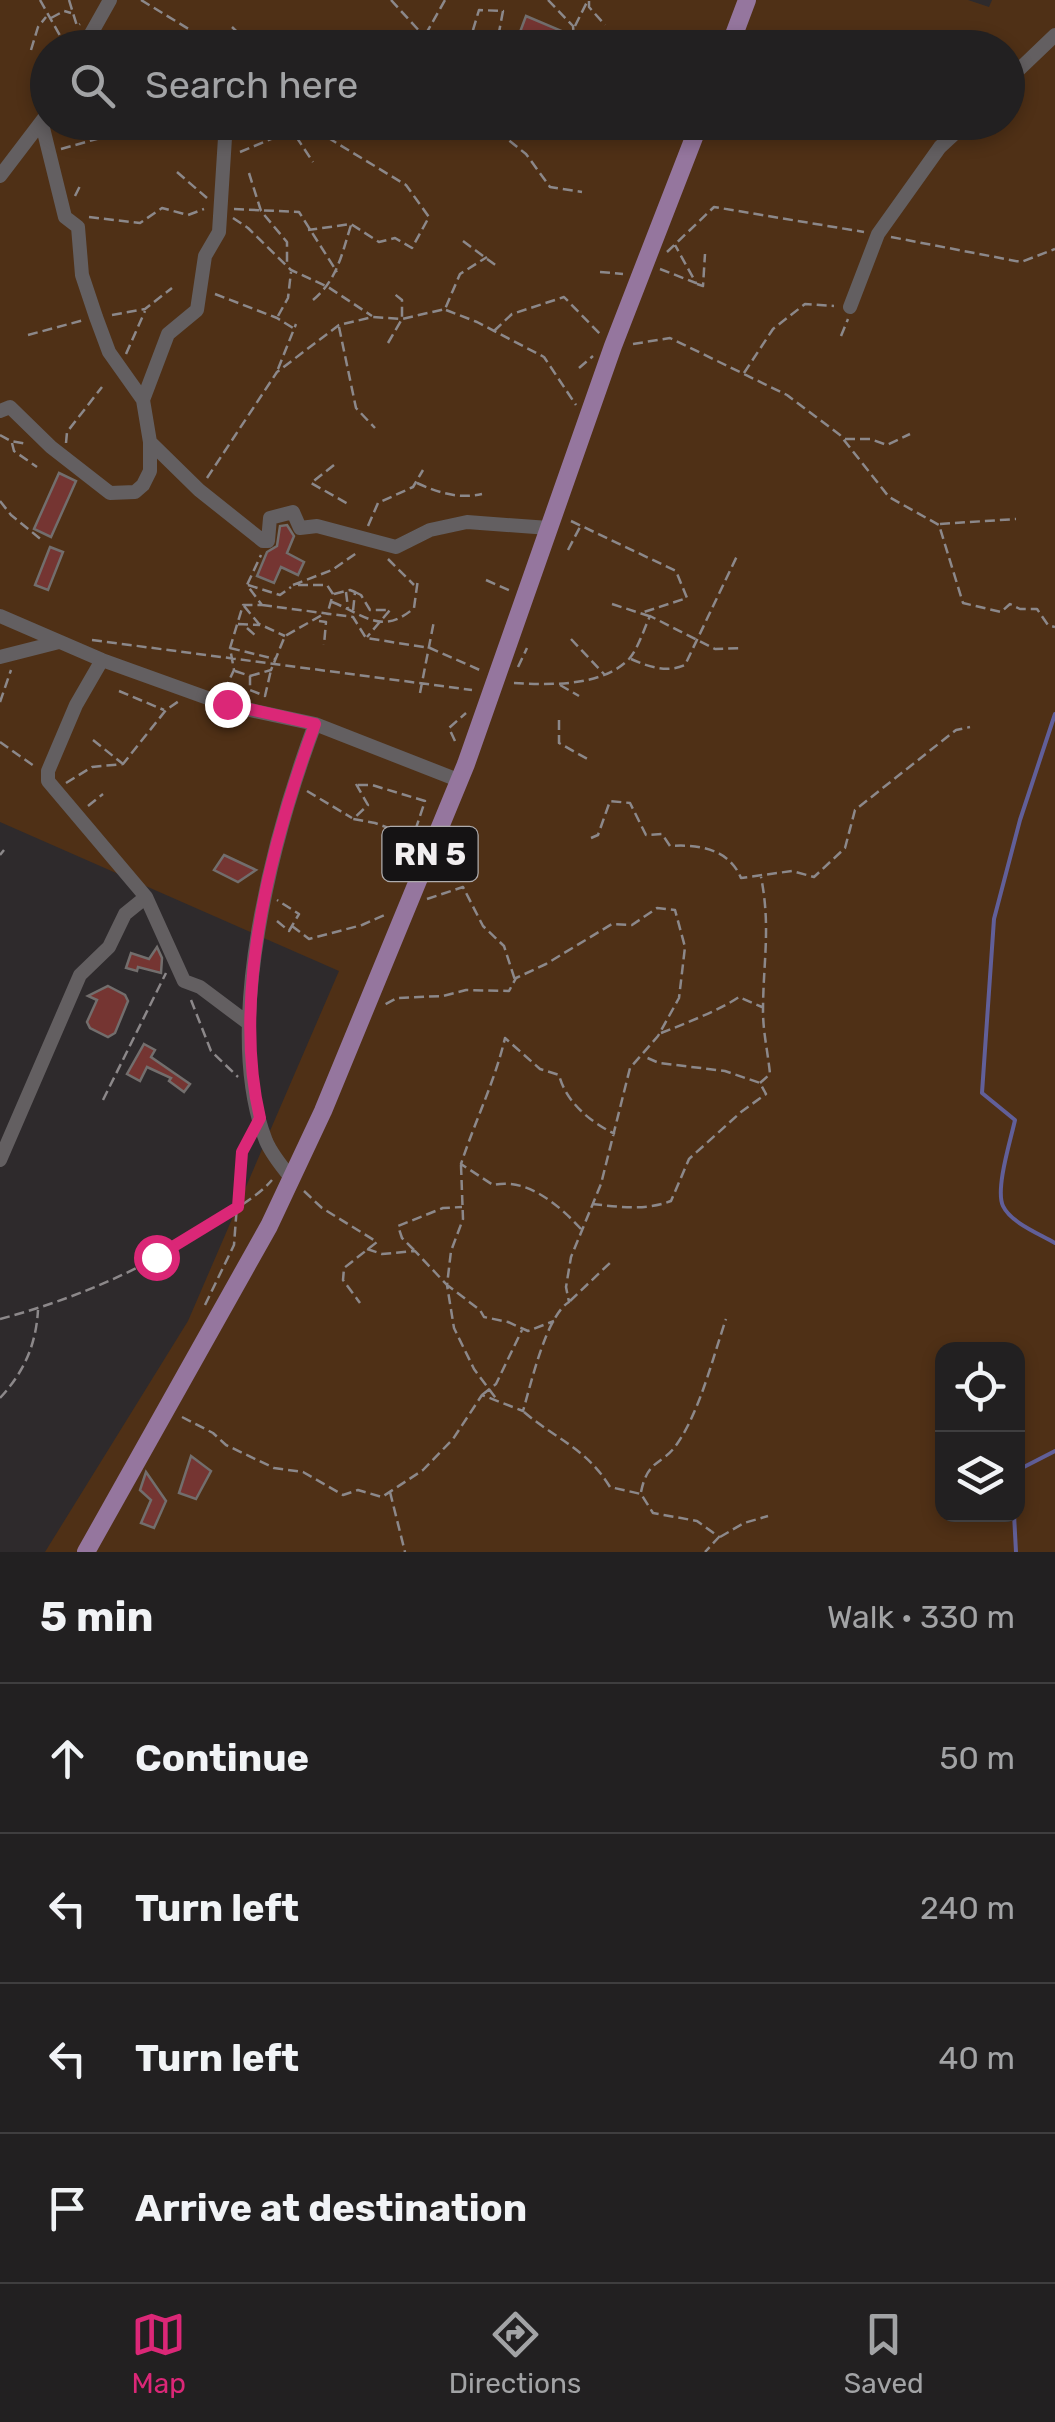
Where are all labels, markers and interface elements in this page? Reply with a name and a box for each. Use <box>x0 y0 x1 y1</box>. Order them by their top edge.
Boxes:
search box <box>30 30 1025 140</box>
icon: search <box>65 58 120 113</box>
text: Search here <box>145 62 358 108</box>
route end <box>205 682 251 728</box>
road number: RN 5 <box>382 827 478 881</box>
route start <box>134 1235 180 1281</box>
map controls <box>935 1342 1025 1522</box>
button: locate <box>935 1342 1025 1432</box>
button: layers <box>935 1432 1025 1522</box>
text: 5 min <box>40 1592 154 1642</box>
text: Walk · 330 m <box>827 1598 1015 1636</box>
icon: ahead <box>40 1731 95 1786</box>
text: Continue <box>135 1735 309 1781</box>
text: 50 m <box>939 1739 1015 1777</box>
icon: left <box>40 1881 95 1936</box>
text: Turn left <box>135 1885 299 1931</box>
text: 240 m <box>920 1889 1015 1927</box>
icon: left <box>40 2031 95 2086</box>
text: Turn left <box>135 2035 299 2081</box>
text: 40 m <box>939 2039 1015 2077</box>
icon: arrive <box>40 2181 95 2236</box>
text: Arrive at destination <box>135 2185 527 2231</box>
tab: Map <box>131 2307 186 2400</box>
tab: Directions <box>449 2307 581 2400</box>
tab: Saved <box>844 2307 924 2400</box>

